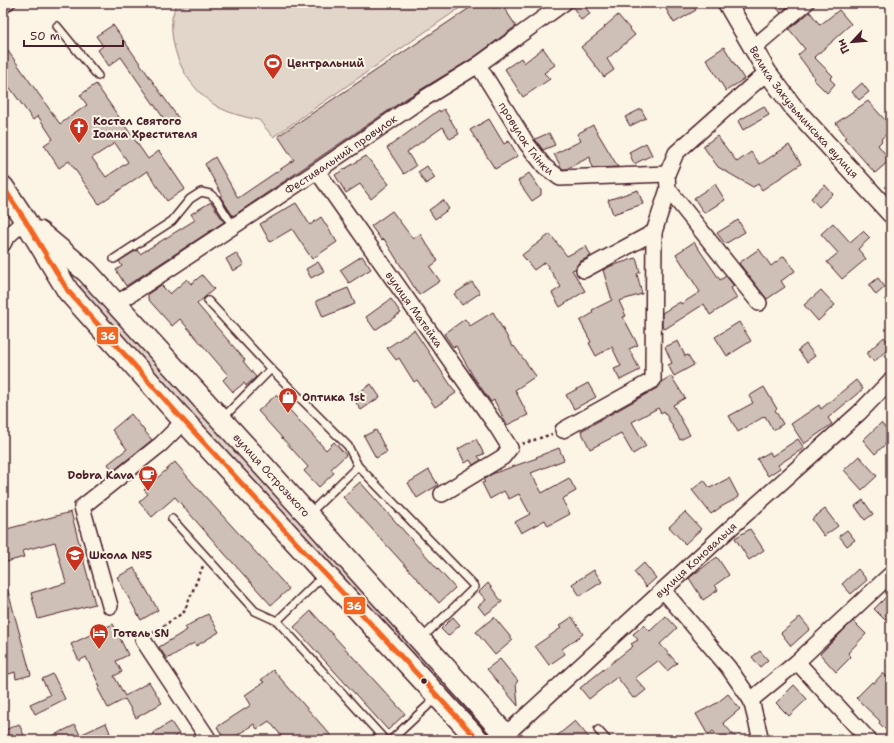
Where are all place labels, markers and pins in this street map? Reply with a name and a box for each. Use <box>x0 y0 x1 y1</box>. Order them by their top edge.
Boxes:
sports icon: Центральний <box>262 52 284 80</box>
place label: Центральний <box>287 56 365 71</box>
place label: Костел Святого Іоана Хрестителя <box>93 114 198 142</box>
church icon: Костел Святого Іоана Хрестителя <box>68 116 90 144</box>
shop icon: Оптика 1st <box>277 386 299 414</box>
place label: Оптика 1st <box>302 390 366 405</box>
cafe icon: Dobra Kava <box>137 464 159 492</box>
place label: Dobra Kava <box>67 468 134 483</box>
school or university icon: Школа №5 <box>64 544 86 572</box>
place label: Школа №5 <box>89 548 152 563</box>
hotel icon: Готель SN <box>88 622 110 650</box>
place label: Готель SN <box>113 626 169 641</box>
unlabelled marker <box>419 676 429 686</box>

